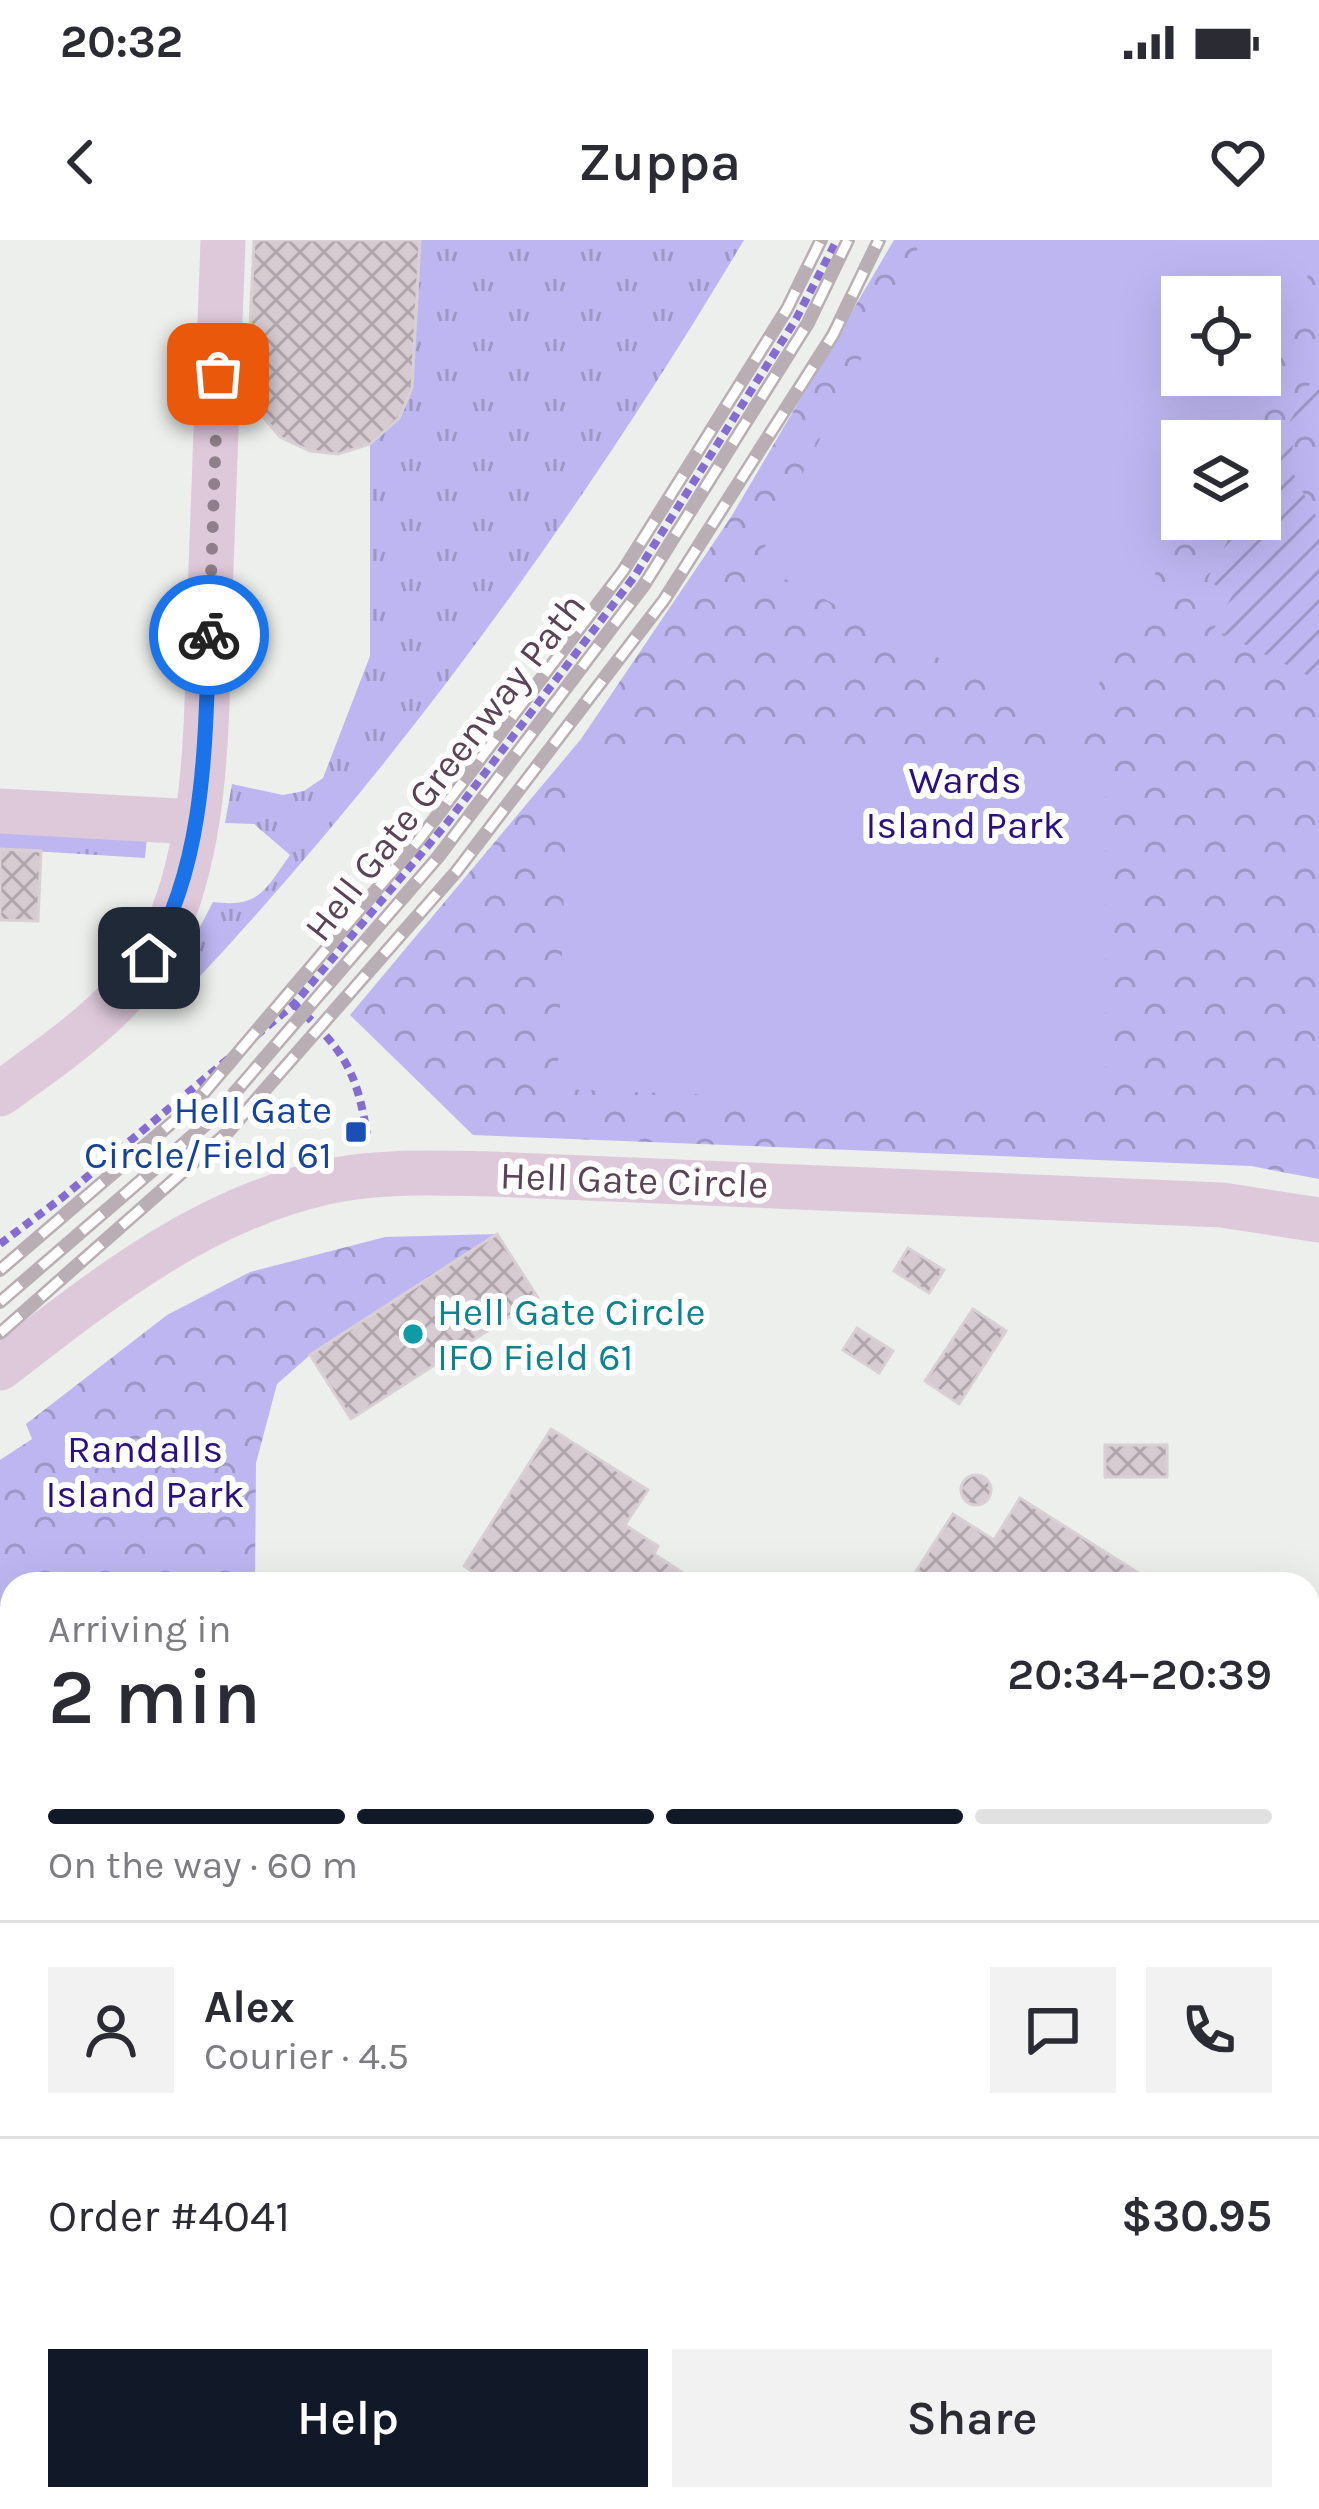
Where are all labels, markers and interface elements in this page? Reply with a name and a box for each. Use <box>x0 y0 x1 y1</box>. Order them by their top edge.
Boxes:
text: 20:32 <box>60 16 183 68</box>
icon: back <box>48 129 114 195</box>
icon: heart <box>1205 129 1271 195</box>
text: Zuppa <box>578 130 741 194</box>
map controls <box>1161 276 1281 540</box>
button: locate <box>1161 276 1281 396</box>
pin <box>167 323 269 425</box>
icon: bag <box>185 341 251 407</box>
button: layers <box>1161 420 1281 540</box>
courier <box>149 575 269 695</box>
street label: Hell Gate Greenway Path <box>295 584 595 950</box>
icon: bike <box>176 602 242 668</box>
park label: Wards Island Park <box>866 757 1064 848</box>
pin <box>98 907 200 1009</box>
icon: home <box>116 925 182 991</box>
place label: Hell Gate Circle/Field 61 <box>84 1087 332 1178</box>
marker: Hell Gate Circle/Field 61 <box>343 1119 369 1145</box>
street label: Hell Gate Circle <box>499 1152 769 1208</box>
place label: Hell Gate Circle IFO Field 61 <box>437 1289 705 1380</box>
marker: Hell Gate Circle IFO Field 61 <box>400 1321 426 1347</box>
park label: Randalls Island Park <box>46 1426 244 1517</box>
text: Arriving in <box>48 1606 231 1652</box>
text: 20:34–20:39 <box>1007 1648 1272 1700</box>
text: 2 min <box>48 1651 261 1743</box>
text: On the way · 60 m <box>48 1842 358 1888</box>
button: person <box>48 1967 174 2093</box>
button: chat <box>990 1967 1116 2093</box>
button: phone <box>1146 1967 1272 2093</box>
text: Alex <box>204 1981 295 2033</box>
text: Courier · 4.5 <box>204 2033 409 2079</box>
text: Order #4041 <box>48 2190 290 2242</box>
text: $30.95 <box>1121 2190 1272 2242</box>
button: Help <box>48 2349 648 2487</box>
button: Share <box>672 2349 1272 2487</box>

